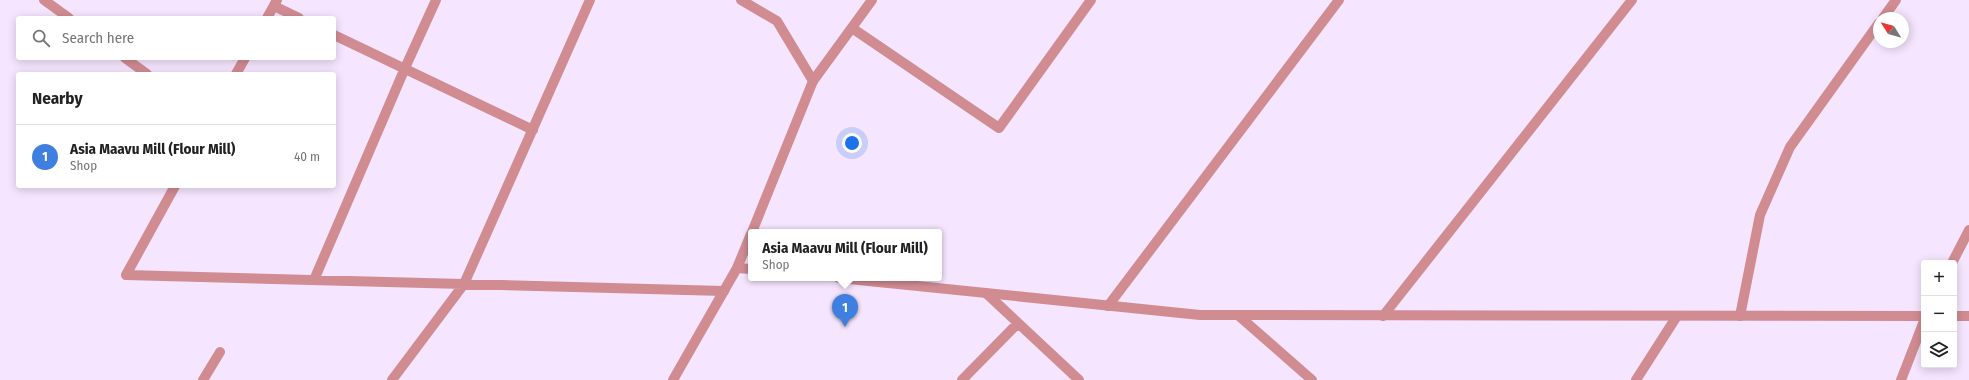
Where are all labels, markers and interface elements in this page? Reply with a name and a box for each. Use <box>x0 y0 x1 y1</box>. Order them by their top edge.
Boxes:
north arrow <box>1873 12 1909 48</box>
search box <box>16 16 336 60</box>
icon: search <box>30 27 52 49</box>
text: Search here <box>62 29 134 47</box>
text: Nearby <box>32 88 83 109</box>
your location <box>842 133 862 153</box>
text: Asia Maavu Mill (Flour Mill) <box>70 140 235 158</box>
text: 1 <box>42 149 48 164</box>
text: 40 m <box>294 149 320 164</box>
text: Shop <box>70 158 97 173</box>
popup <box>748 229 942 281</box>
text: Asia Maavu Mill (Flour Mill) <box>762 239 928 257</box>
text: Shop <box>762 257 789 272</box>
map controls <box>1921 260 1957 368</box>
button: + <box>1921 260 1957 296</box>
pin: 1 <box>832 294 858 327</box>
button: − <box>1921 296 1957 332</box>
button: layers <box>1921 332 1957 368</box>

